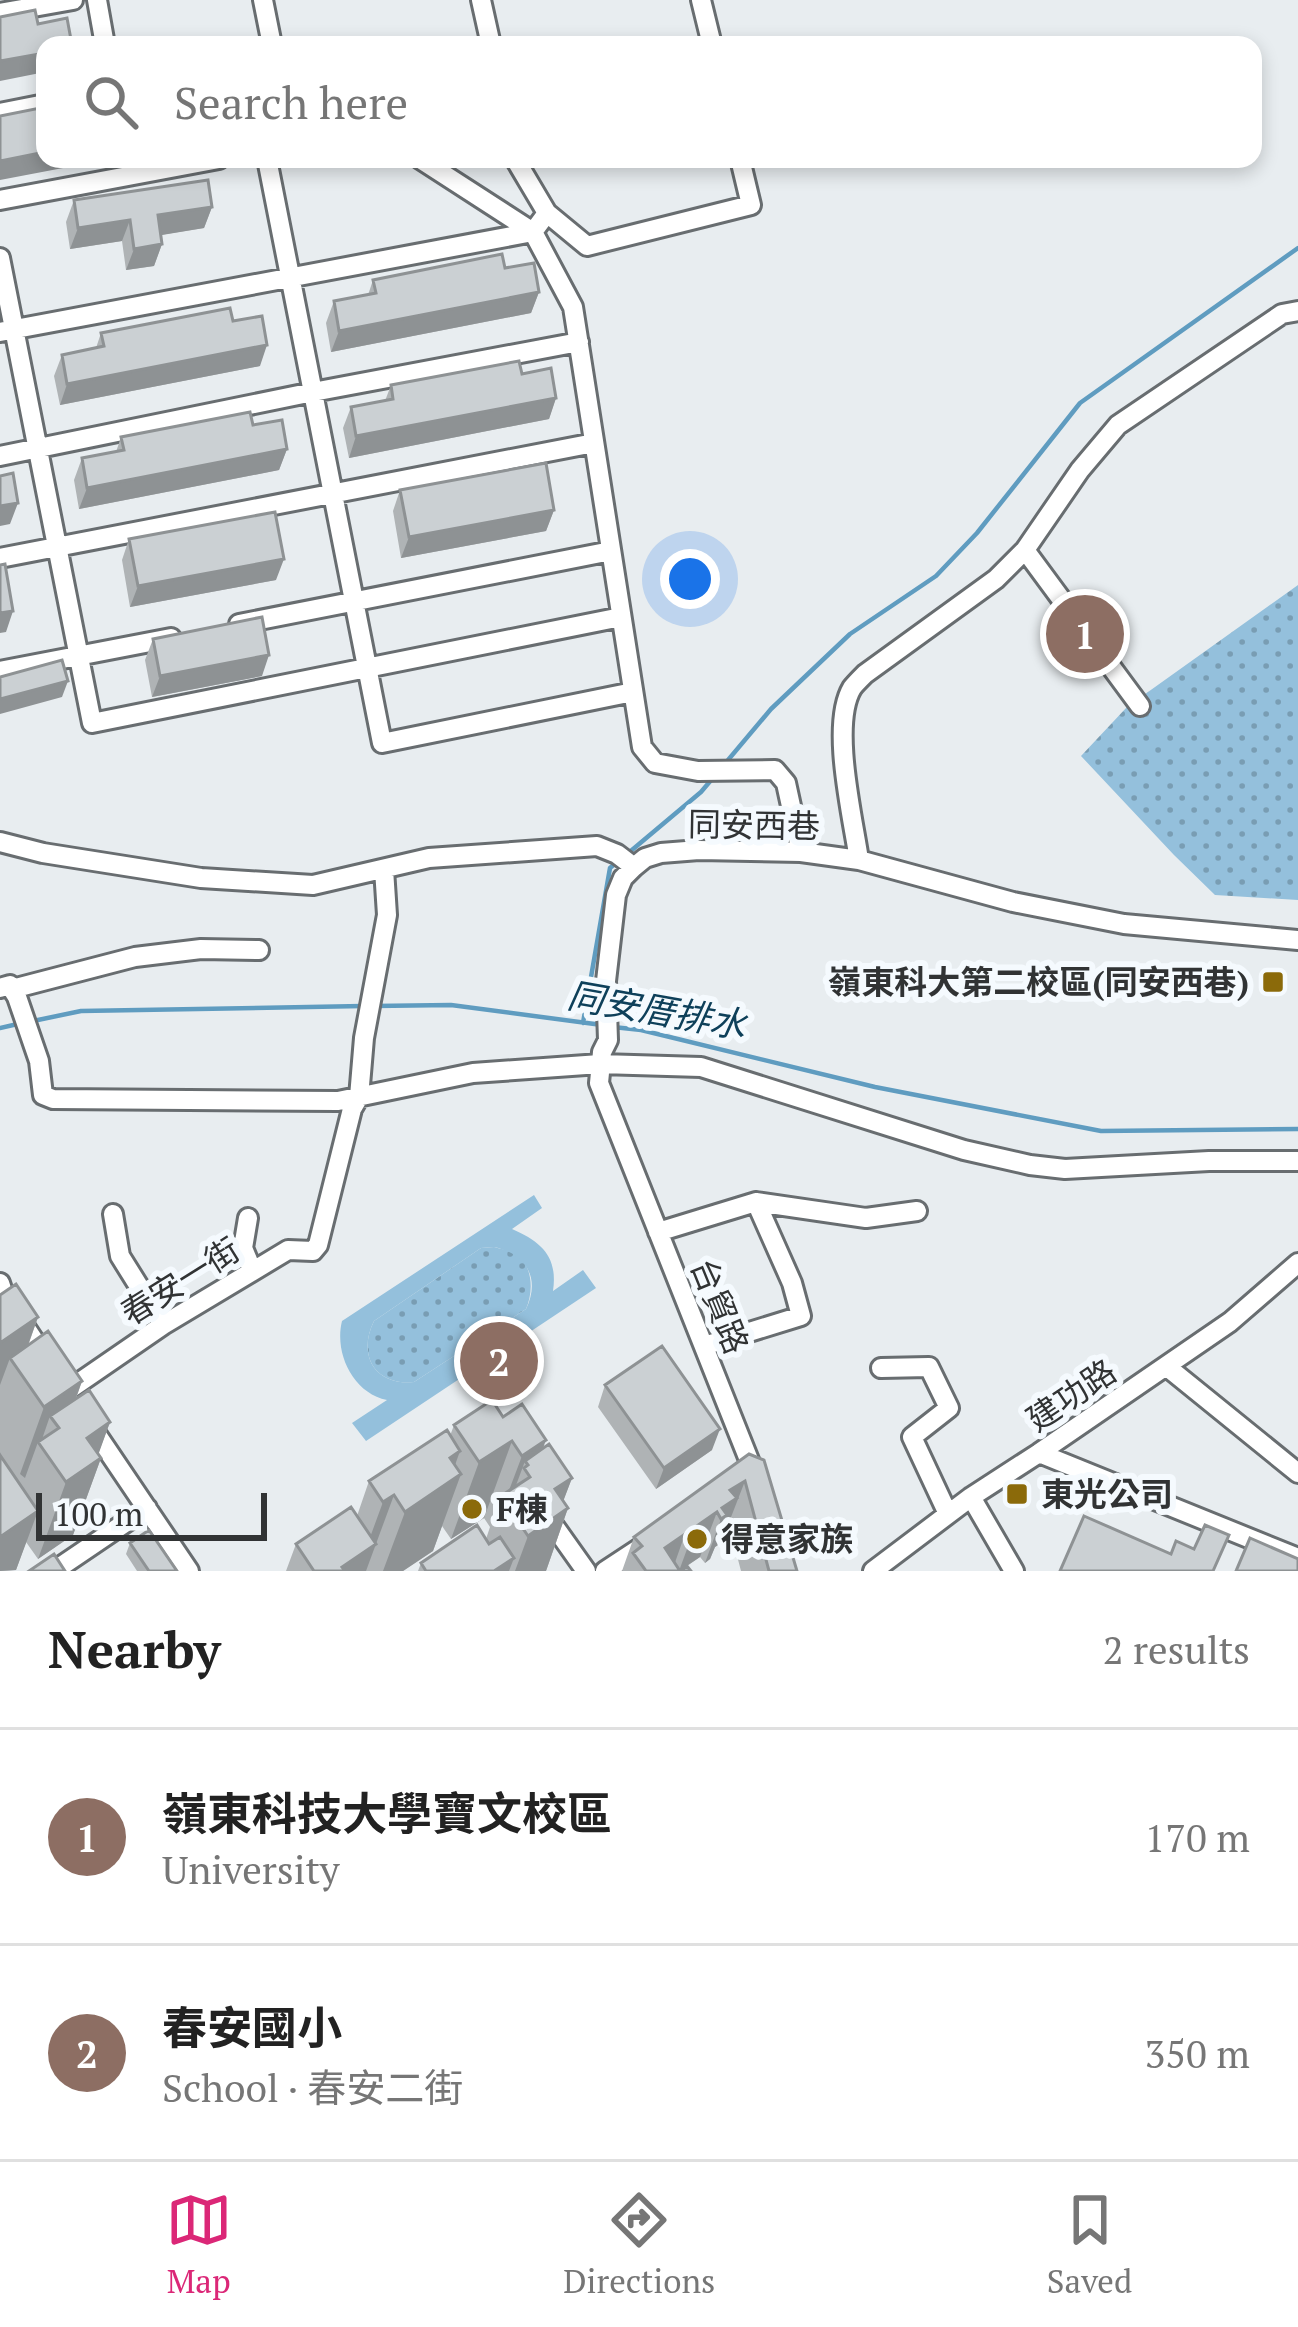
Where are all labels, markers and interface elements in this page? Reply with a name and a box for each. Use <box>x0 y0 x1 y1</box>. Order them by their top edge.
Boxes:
search box <box>36 36 1262 168</box>
icon: search <box>78 69 144 135</box>
text: Search here <box>174 72 408 132</box>
your location <box>660 549 720 609</box>
pin: 1 <box>1046 589 1124 679</box>
street label: 同安西巷 <box>688 802 820 847</box>
place label: 嶺東科大第二校區(同安西巷) <box>828 960 1249 1003</box>
marker: 嶺東科大第二校區(同安西巷) <box>1260 969 1286 995</box>
water label: 同安厝排水 <box>564 971 752 1049</box>
street label: 春安一街 <box>112 1227 247 1334</box>
street label: 台貿路 <box>682 1252 759 1360</box>
pin: 2 <box>460 1316 538 1406</box>
street label: 建功路 <box>1018 1349 1124 1440</box>
place label: 東光公司 <box>1041 1472 1173 1515</box>
marker: 東光公司 <box>1004 1481 1030 1507</box>
scale bar <box>36 1487 267 1540</box>
place label: F棟 <box>496 1487 548 1530</box>
text: 100 m <box>54 1492 143 1535</box>
marker: F棟 <box>459 1496 485 1522</box>
place label: 得意家族 <box>721 1517 853 1560</box>
marker: 得意家族 <box>684 1526 710 1552</box>
text: Nearby <box>48 1615 221 1683</box>
text: 2 results <box>1103 1623 1250 1675</box>
text: 嶺東科技大學寶文校區 <box>162 1783 612 1843</box>
text: 1 <box>76 1811 98 1863</box>
text: 170 m <box>1145 1811 1250 1863</box>
text: University <box>162 1843 340 1895</box>
text: 春安國小 <box>162 1997 342 2057</box>
text: 2 <box>76 2027 98 2079</box>
text: 350 m <box>1145 2027 1250 2079</box>
text: School · 春安二街 <box>162 2061 463 2113</box>
tab: Map <box>166 2187 232 2302</box>
tab: Directions <box>563 2187 715 2302</box>
tab: Saved <box>1047 2187 1132 2302</box>

